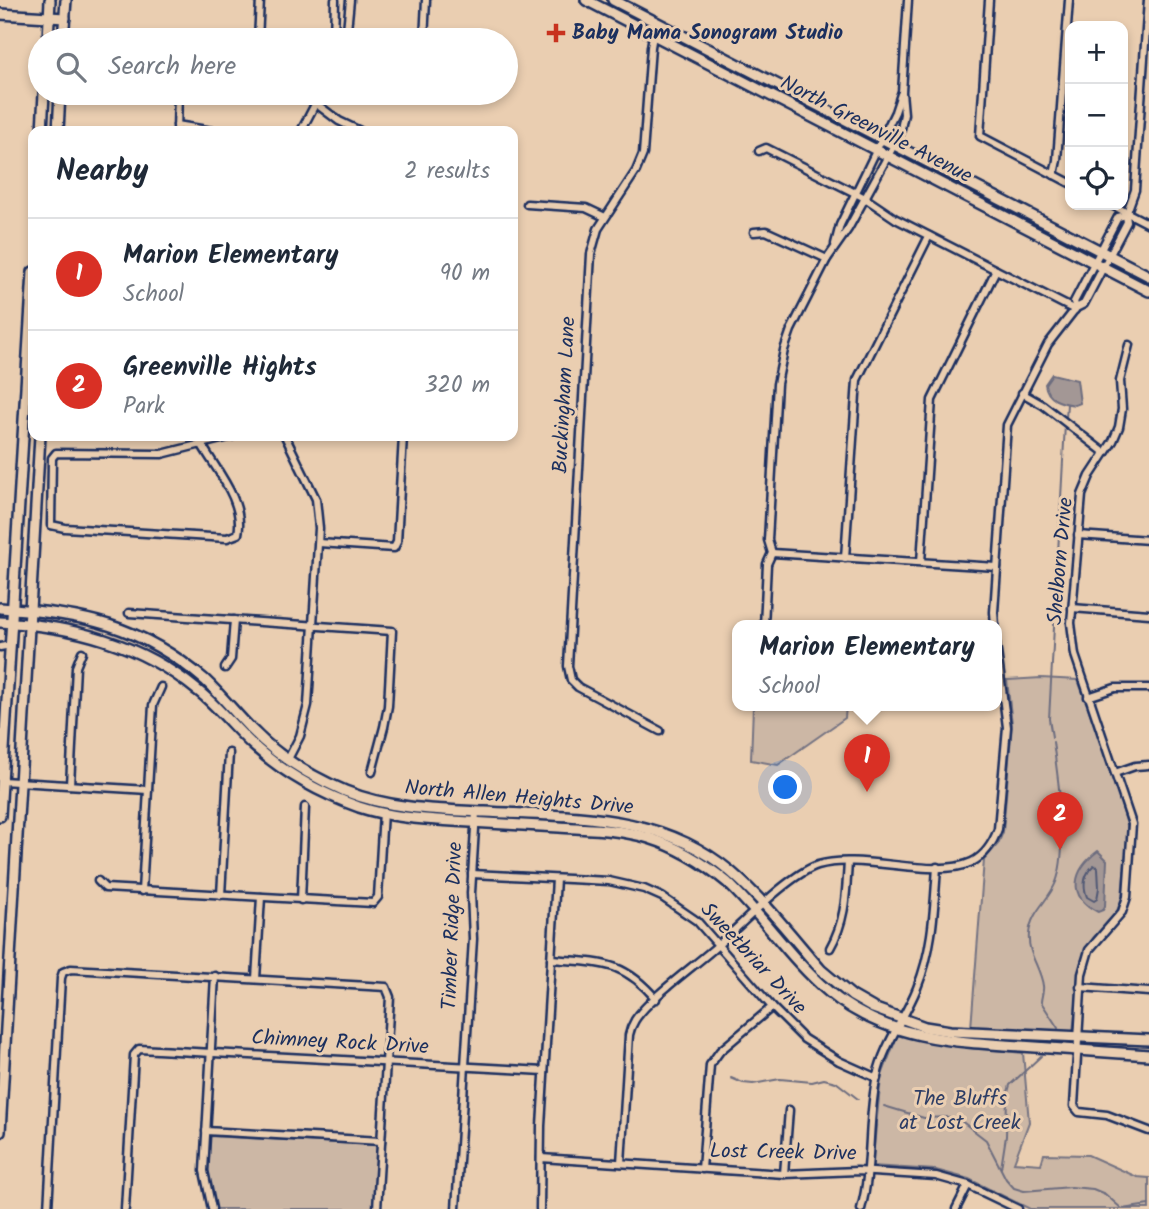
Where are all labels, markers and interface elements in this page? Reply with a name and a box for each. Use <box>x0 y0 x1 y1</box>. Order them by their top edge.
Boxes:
place label: Baby Mama Sonogram Studio <box>572 17 843 50</box>
map controls <box>1065 21 1128 210</box>
button: + <box>1065 21 1128 84</box>
marker: Baby Mama Sonogram Studio <box>546 23 566 43</box>
search box <box>28 28 518 105</box>
text: Search here <box>108 46 236 88</box>
icon: search <box>52 48 90 86</box>
street label: North Greenville Avenue <box>774 67 979 193</box>
button: − <box>1065 84 1128 147</box>
button: locate <box>1065 147 1128 210</box>
text: Nearby <box>56 148 148 196</box>
text: 2 results <box>404 154 490 190</box>
text: Marion Elementary <box>123 235 339 277</box>
text: 1 <box>76 256 82 292</box>
text: 90 m <box>440 256 490 292</box>
text: School <box>123 277 184 313</box>
street label: Buckingham Lane <box>544 315 586 474</box>
text: Greenville Hights <box>123 347 317 389</box>
text: 2 <box>72 368 86 404</box>
text: 320 m <box>424 368 490 404</box>
text: Park <box>123 389 165 425</box>
street label: Shelborn Drive <box>1039 495 1083 626</box>
popup <box>732 620 1002 711</box>
text: Marion Elementary <box>759 627 975 669</box>
text: School <box>759 669 820 705</box>
pin: 1 <box>844 734 890 792</box>
your location <box>768 770 802 804</box>
street label: North Allen Heights Drive <box>403 772 635 824</box>
pin: 2 <box>1037 792 1083 850</box>
street label: Timber Ridge Drive <box>434 841 472 1011</box>
street label: Sweetbriar Drive <box>692 895 815 1023</box>
street label: Chimney Rock Drive <box>250 1022 430 1064</box>
park label: The Bluffs at Lost Creek <box>899 1083 1021 1140</box>
street label: Lost Creek Drive <box>709 1135 857 1171</box>

